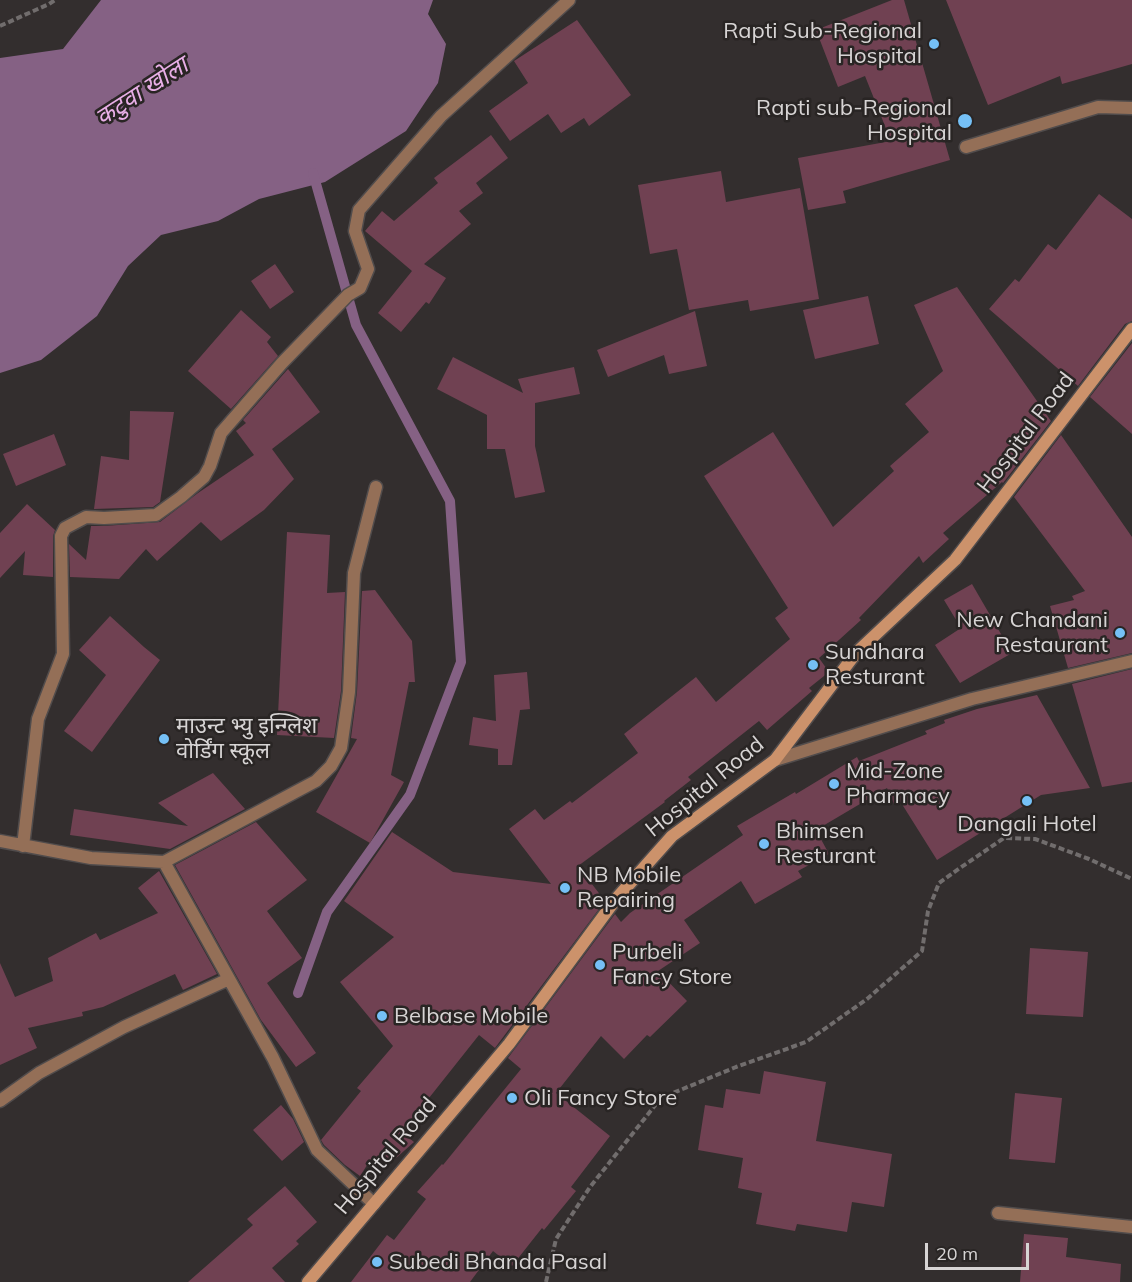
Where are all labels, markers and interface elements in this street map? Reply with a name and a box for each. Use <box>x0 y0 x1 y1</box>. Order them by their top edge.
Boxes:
place label: Rapti Sub-Regional Hospital <box>723 18 922 70</box>
marker: Rapti Sub-Regional Hospital <box>927 37 941 51</box>
water label: कटुवा खोला <box>90 51 194 133</box>
place label: Rapti sub-Regional Hospital <box>756 95 952 146</box>
marker: Rapti sub-Regional Hospital <box>956 112 974 130</box>
street label: Hospital Road <box>972 367 1080 499</box>
place label: New Chandani Restaurant <box>956 607 1108 658</box>
marker: New Chandani Restaurant <box>1113 626 1127 640</box>
place label: Sundhara Resturant <box>825 639 925 690</box>
marker: Sundhara Resturant <box>806 658 820 672</box>
place label: माउन्ट भ्यु इन्ग्लिश वोर्डिंग स्कूल <box>176 713 317 764</box>
street label: Hospital Road <box>641 731 769 843</box>
marker: माउन्ट भ्यु इन्ग्लिश वोर्डिंग स्कूल <box>157 732 171 746</box>
place label: Mid-Zone Pharmacy <box>846 758 950 810</box>
marker: Mid-Zone Pharmacy <box>827 777 841 791</box>
marker: Dangali Hotel <box>1020 794 1034 808</box>
place label: Dangali Hotel <box>957 811 1097 837</box>
place label: Bhimsen Resturant <box>776 818 876 870</box>
marker: Bhimsen Resturant <box>757 837 771 851</box>
place label: NB Mobile Repairing <box>577 862 681 914</box>
marker: NB Mobile Repairing <box>558 881 572 895</box>
place label: Purbeli Fancy Store <box>612 939 732 990</box>
marker: Purbeli Fancy Store <box>593 958 607 972</box>
place label: Belbase Mobile <box>394 1003 548 1029</box>
marker: Belbase Mobile <box>375 1009 389 1023</box>
place label: Oli Fancy Store <box>524 1085 677 1111</box>
marker: Oli Fancy Store <box>505 1091 519 1105</box>
street label: Hospital Road <box>329 1092 443 1220</box>
scale bar <box>928 1231 1032 1269</box>
text: 20 m <box>936 1242 978 1265</box>
place label: Subedi Bhanda Pasal <box>389 1249 607 1275</box>
marker: Subedi Bhanda Pasal <box>370 1255 384 1269</box>

